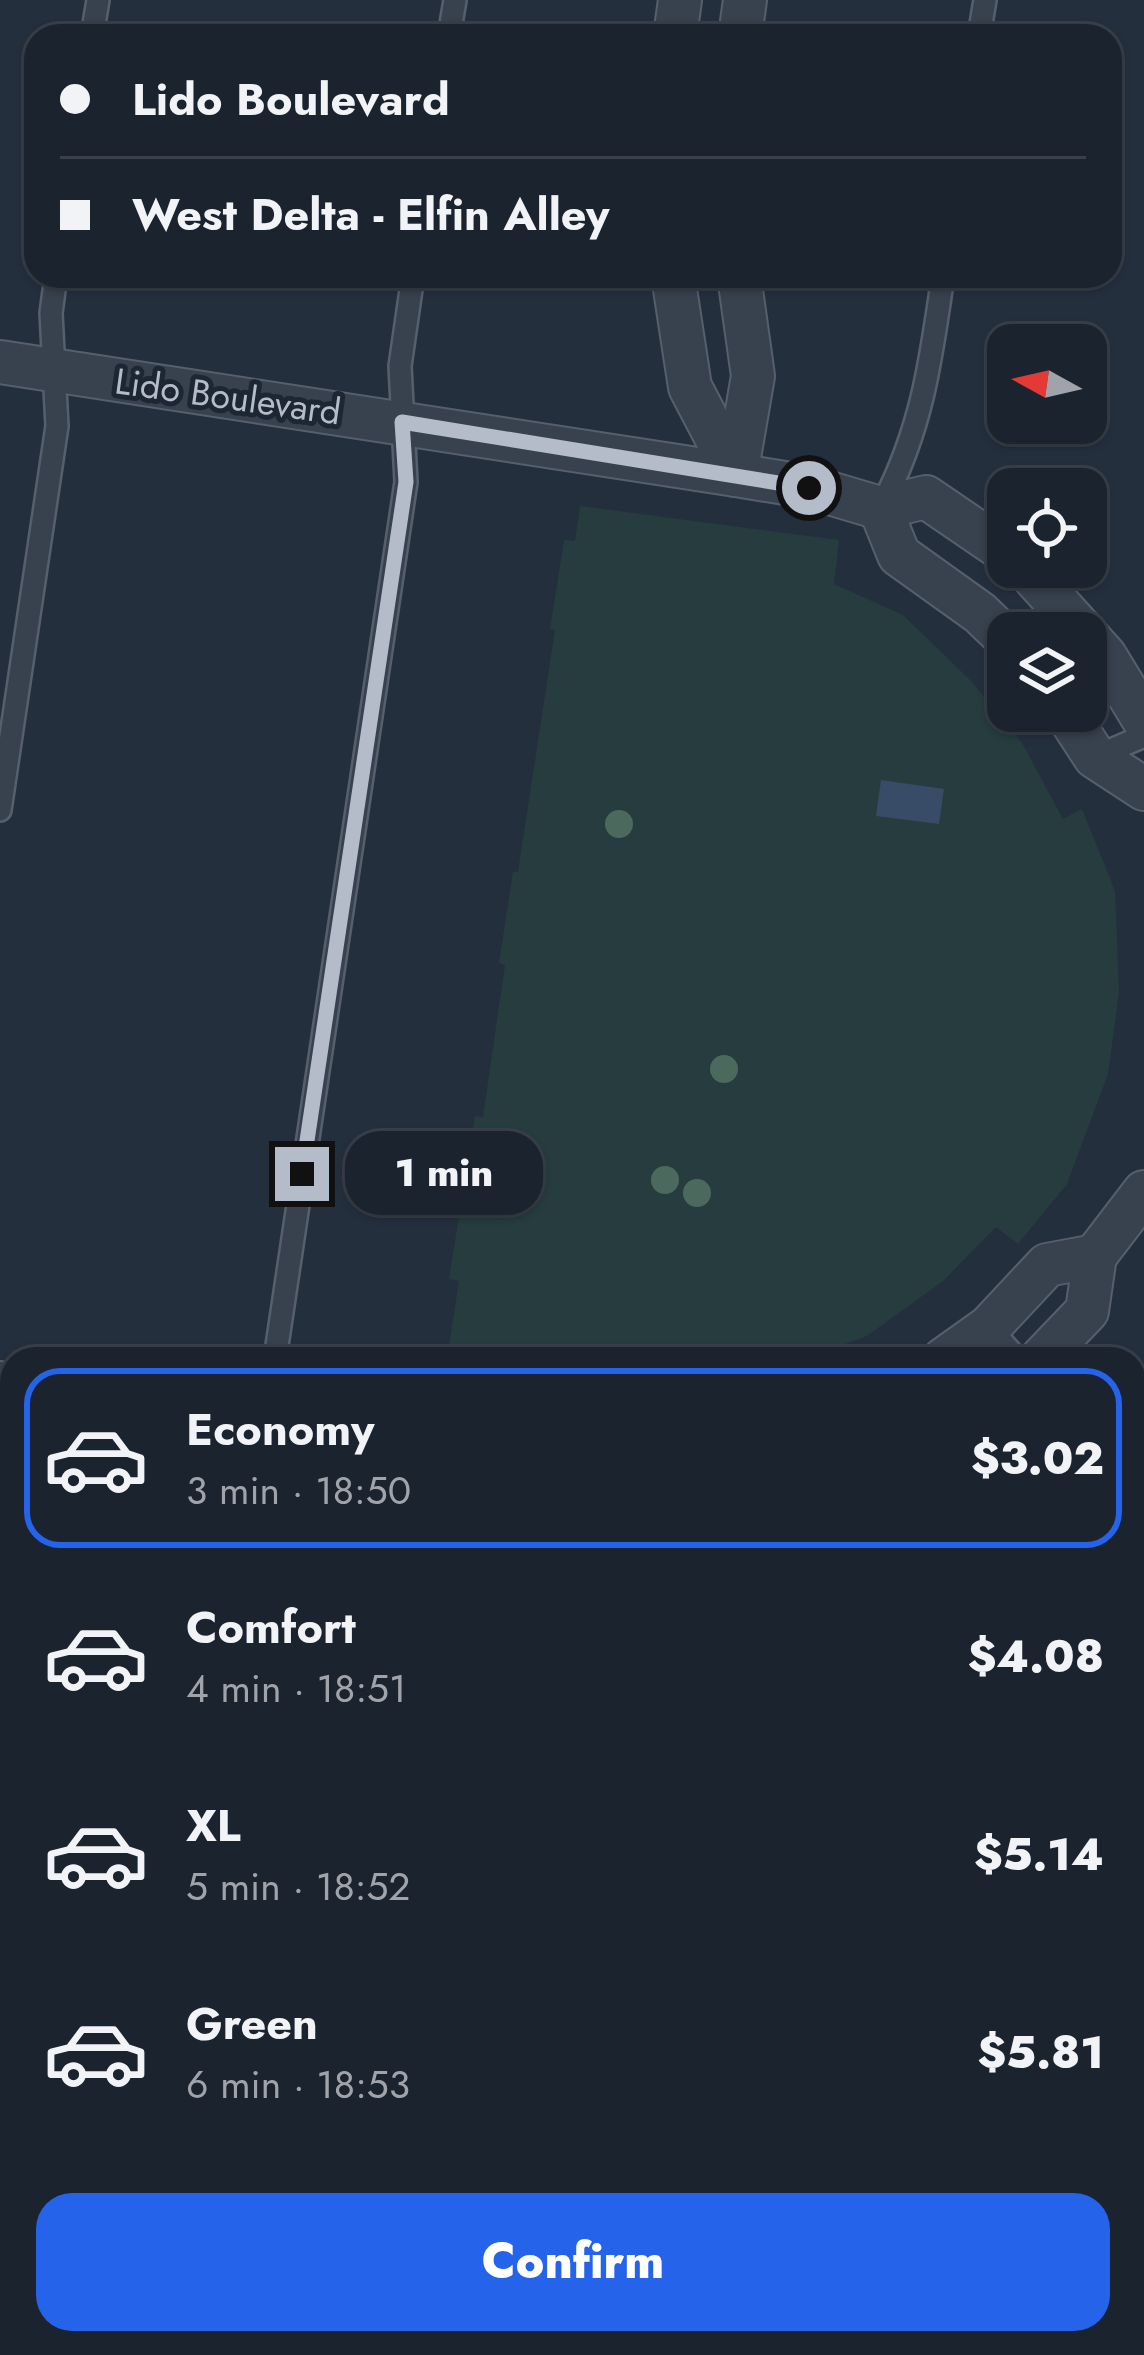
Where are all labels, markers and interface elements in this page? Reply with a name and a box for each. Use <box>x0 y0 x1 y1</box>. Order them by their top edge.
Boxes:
text: Lido Boulevard <box>132 67 450 132</box>
text: West Delta - Elfin Alley <box>132 182 609 247</box>
north arrow <box>987 324 1107 444</box>
map controls <box>987 324 1107 732</box>
street label: Lido Boulevard <box>112 354 344 438</box>
route start <box>782 461 836 515</box>
button: locate <box>987 468 1107 588</box>
button: layers <box>987 612 1107 732</box>
callout: 1 min <box>344 1132 542 1216</box>
text: 1 min <box>395 1144 493 1201</box>
route end <box>275 1147 329 1201</box>
text: Economy <box>186 1397 374 1462</box>
icon: car <box>42 1404 150 1512</box>
text: $3.02 <box>971 1426 1104 1491</box>
text: 3 min · 18:50 <box>186 1462 411 1519</box>
text: Comfort <box>186 1595 356 1660</box>
icon: car <box>42 1602 150 1710</box>
text: $4.08 <box>968 1624 1104 1689</box>
text: 4 min · 18:51 <box>186 1660 407 1717</box>
text: XL <box>186 1793 241 1858</box>
icon: car <box>42 1800 150 1908</box>
text: $5.14 <box>974 1822 1104 1887</box>
text: 5 min · 18:52 <box>186 1858 411 1915</box>
text: Green <box>186 1991 318 2056</box>
icon: car <box>42 1998 150 2106</box>
text: $5.81 <box>978 2020 1104 2085</box>
text: 6 min · 18:53 <box>186 2056 410 2113</box>
button: Confirm <box>36 2193 1110 2331</box>

